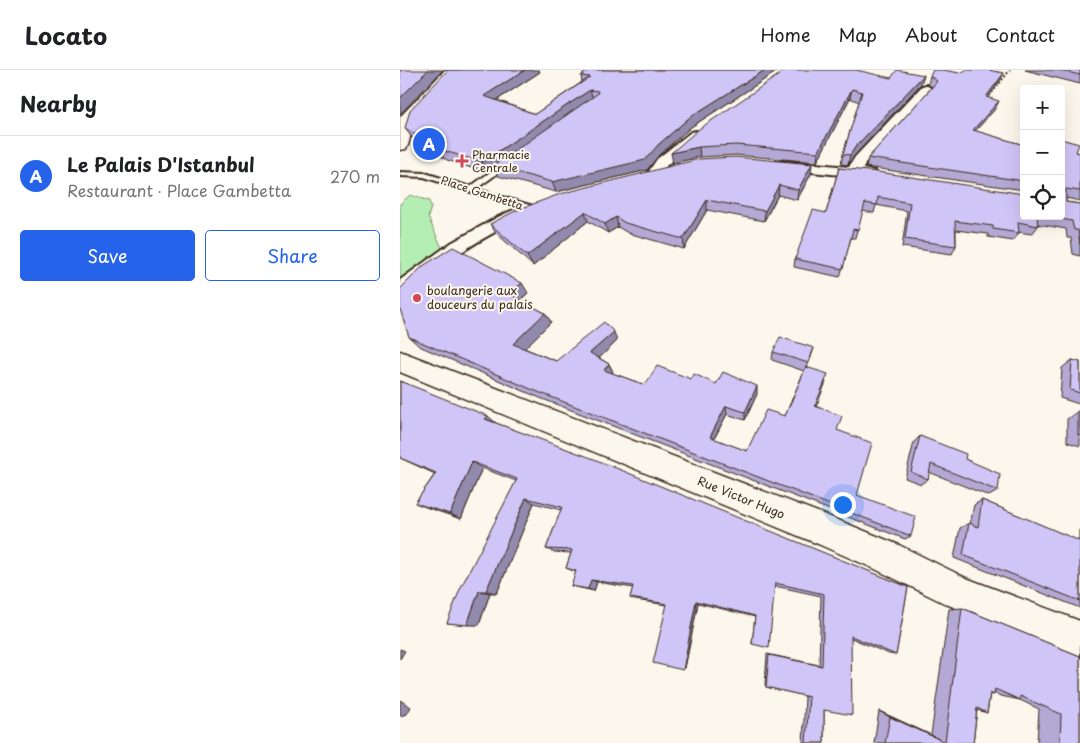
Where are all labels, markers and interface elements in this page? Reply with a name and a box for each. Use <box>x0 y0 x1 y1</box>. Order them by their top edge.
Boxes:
text: Locato <box>25 17 107 53</box>
text: Home <box>760 21 810 48</box>
text: Map <box>838 21 877 48</box>
text: About <box>905 21 957 48</box>
text: Contact <box>985 21 1055 48</box>
map controls <box>1020 85 1065 220</box>
button: + <box>1020 85 1065 130</box>
text: Nearby <box>20 87 97 119</box>
pin: A <box>413 125 445 163</box>
button: − <box>1020 130 1065 175</box>
place label: Pharmacie Centrale <box>472 146 530 176</box>
text: Le Palais D'Istanbul <box>67 150 255 178</box>
marker: Pharmacie Centrale <box>456 155 468 167</box>
text: A <box>30 164 42 188</box>
text: 270 m <box>330 164 380 188</box>
street label: Place Gambetta <box>439 171 526 214</box>
button: locate <box>1020 175 1065 220</box>
text: Restaurant · Place Gambetta <box>67 178 291 202</box>
button: Save <box>20 230 195 281</box>
button: Share <box>205 230 380 281</box>
place label: boulangerie aux douceurs du palais <box>427 281 533 313</box>
marker: boulangerie aux douceurs du palais <box>411 292 423 304</box>
street label: Rue Victor Hugo <box>695 471 788 523</box>
your location <box>830 492 856 518</box>

